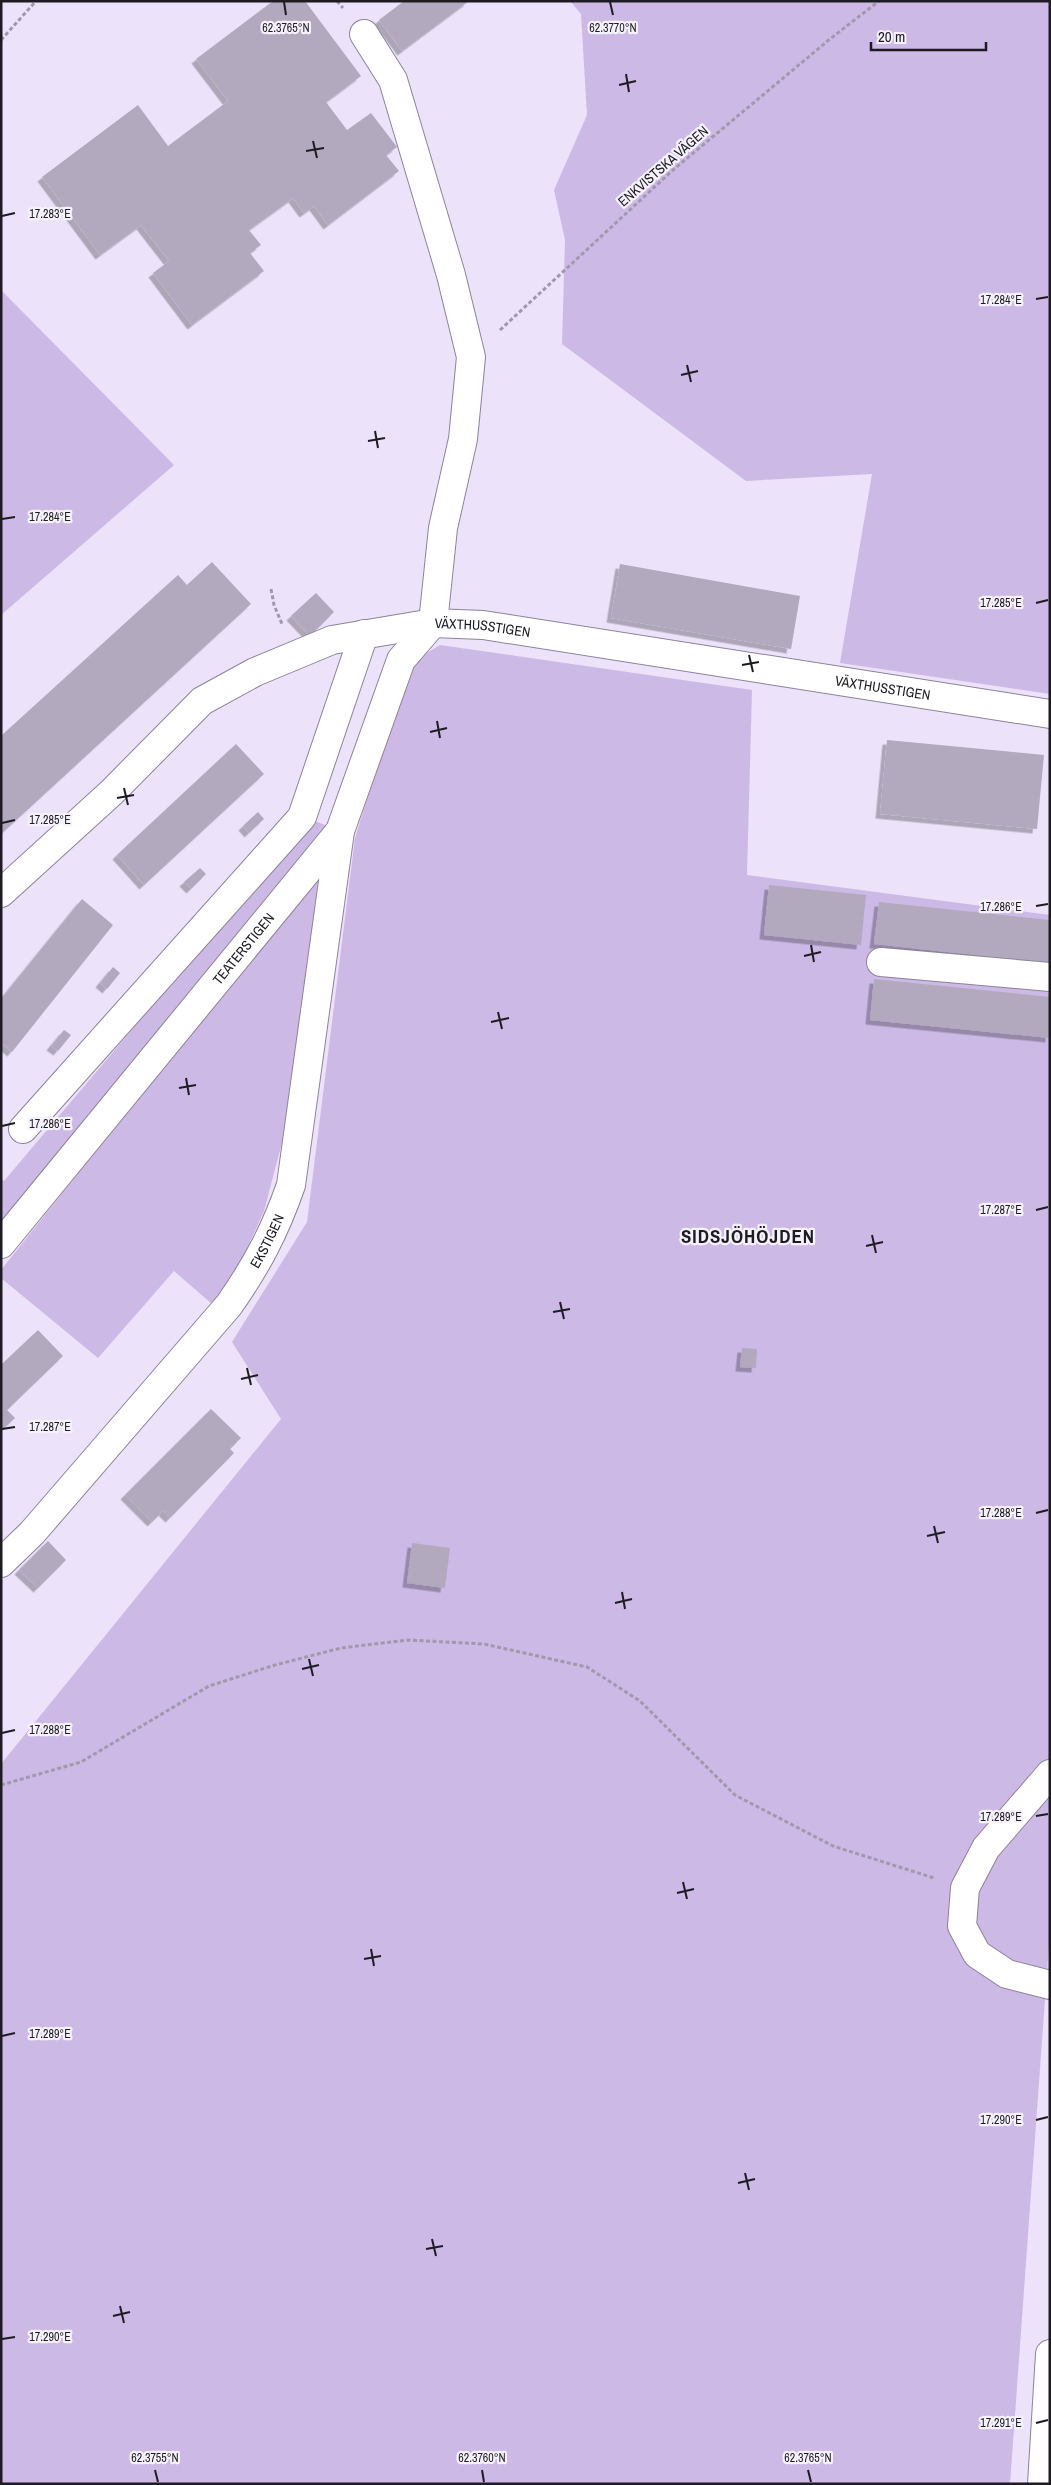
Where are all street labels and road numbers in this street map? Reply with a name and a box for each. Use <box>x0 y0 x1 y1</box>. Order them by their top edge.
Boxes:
street label: ENKVISTSKA VÄGEN <box>614 122 712 210</box>
street label: VÄXTHUSSTIGEN <box>434 614 532 641</box>
street label: VÄXTHUSSTIGEN <box>834 671 932 704</box>
street label: TEATERSTIGEN <box>209 909 278 988</box>
street label: EKSTIGEN <box>246 1211 288 1271</box>

